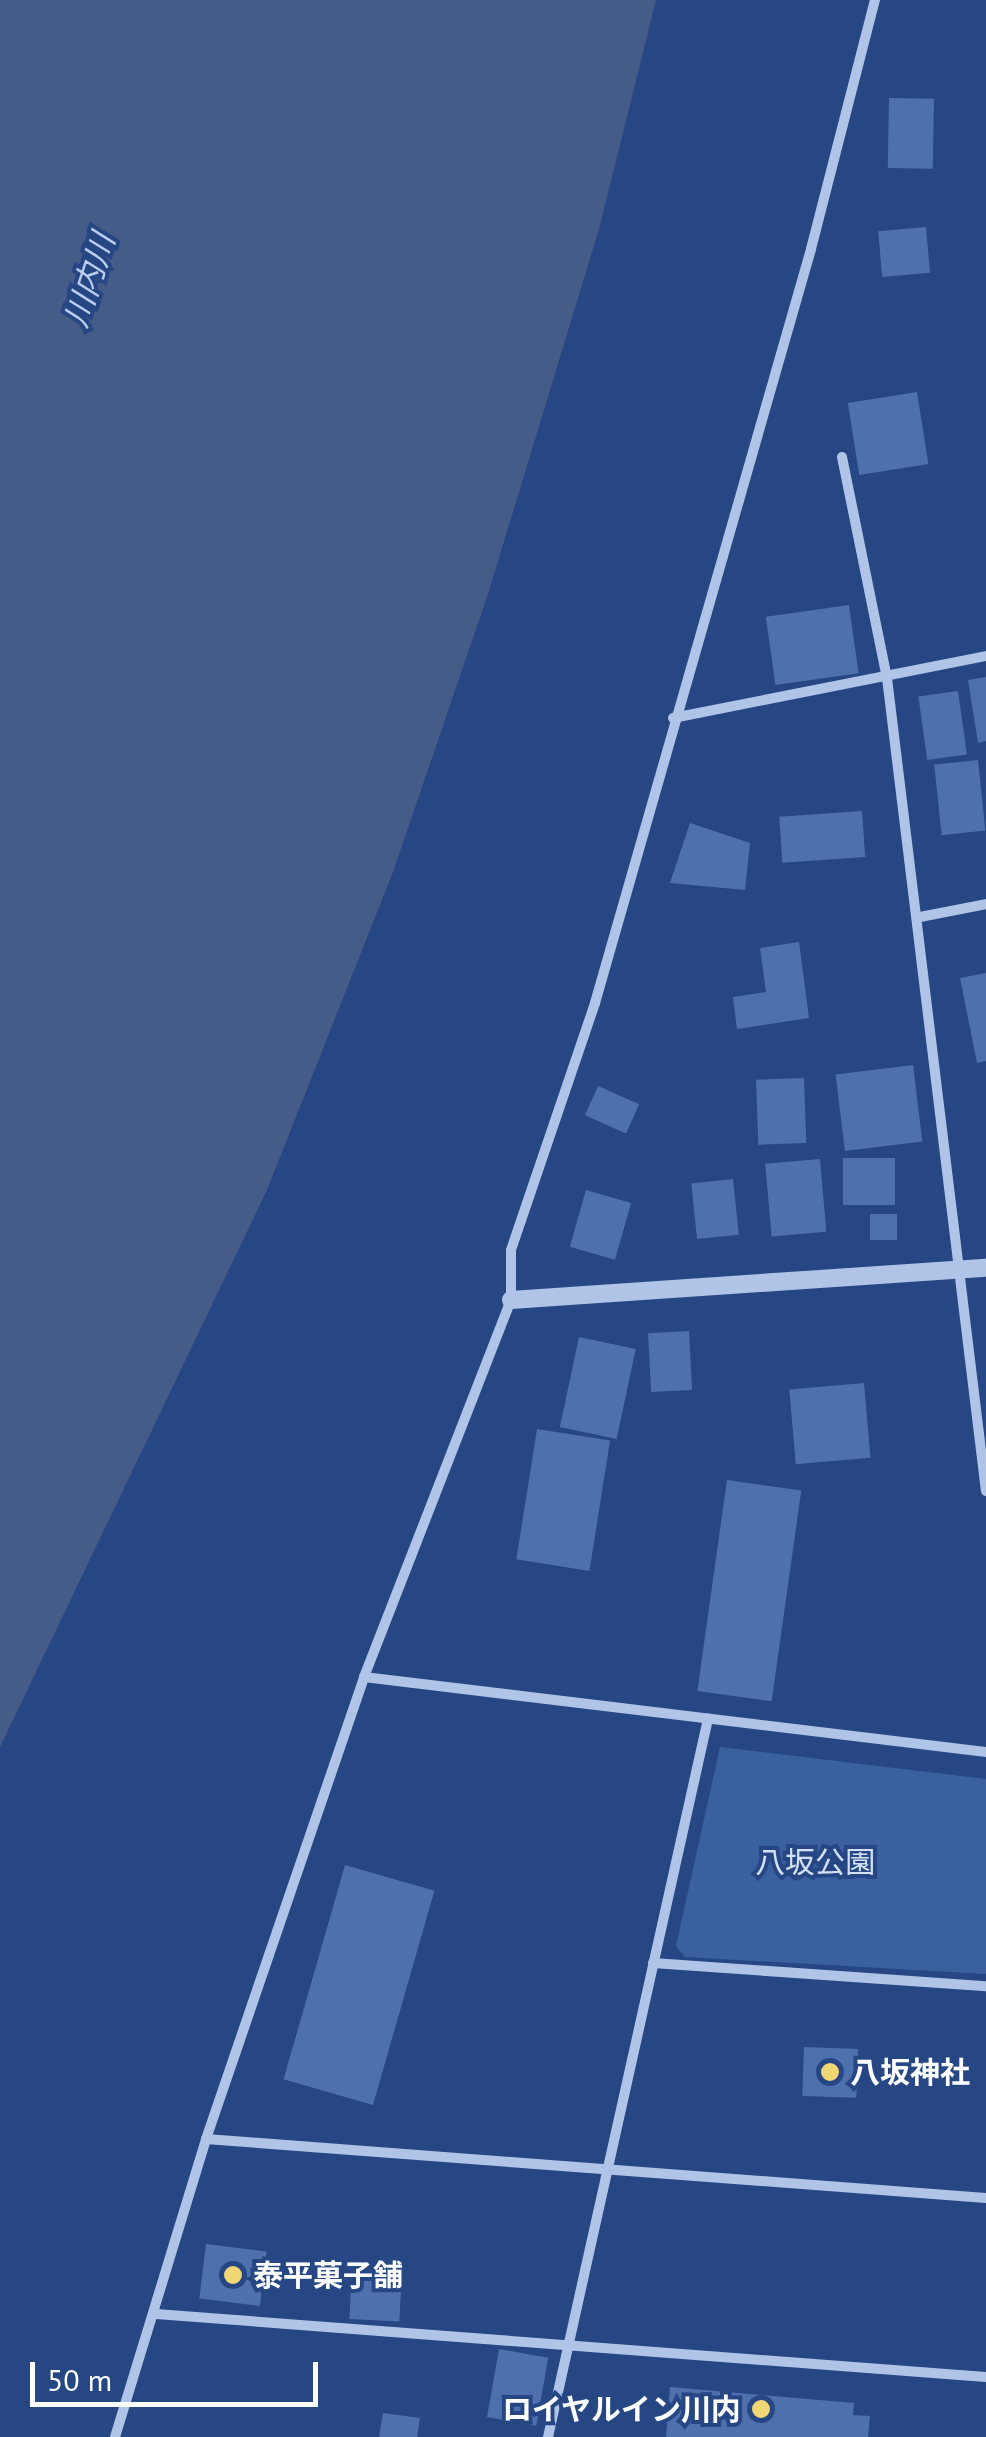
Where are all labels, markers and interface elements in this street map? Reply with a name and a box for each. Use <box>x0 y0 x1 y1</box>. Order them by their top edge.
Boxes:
water label: 川内川 <box>56 228 122 332</box>
park label: 八坂公園 <box>755 1844 875 1880</box>
place label: 八坂神社 <box>850 2054 970 2090</box>
marker: 八坂神社 <box>819 2061 841 2083</box>
place label: 泰平菓子舗 <box>253 2257 403 2293</box>
marker: 泰平菓子舗 <box>222 2264 244 2286</box>
scale bar <box>35 2342 322 2404</box>
text: 50 m <box>47 2360 112 2399</box>
place label: ロイヤルイン川内 <box>501 2391 741 2427</box>
marker: ロイヤルイン川内 <box>750 2398 772 2420</box>

